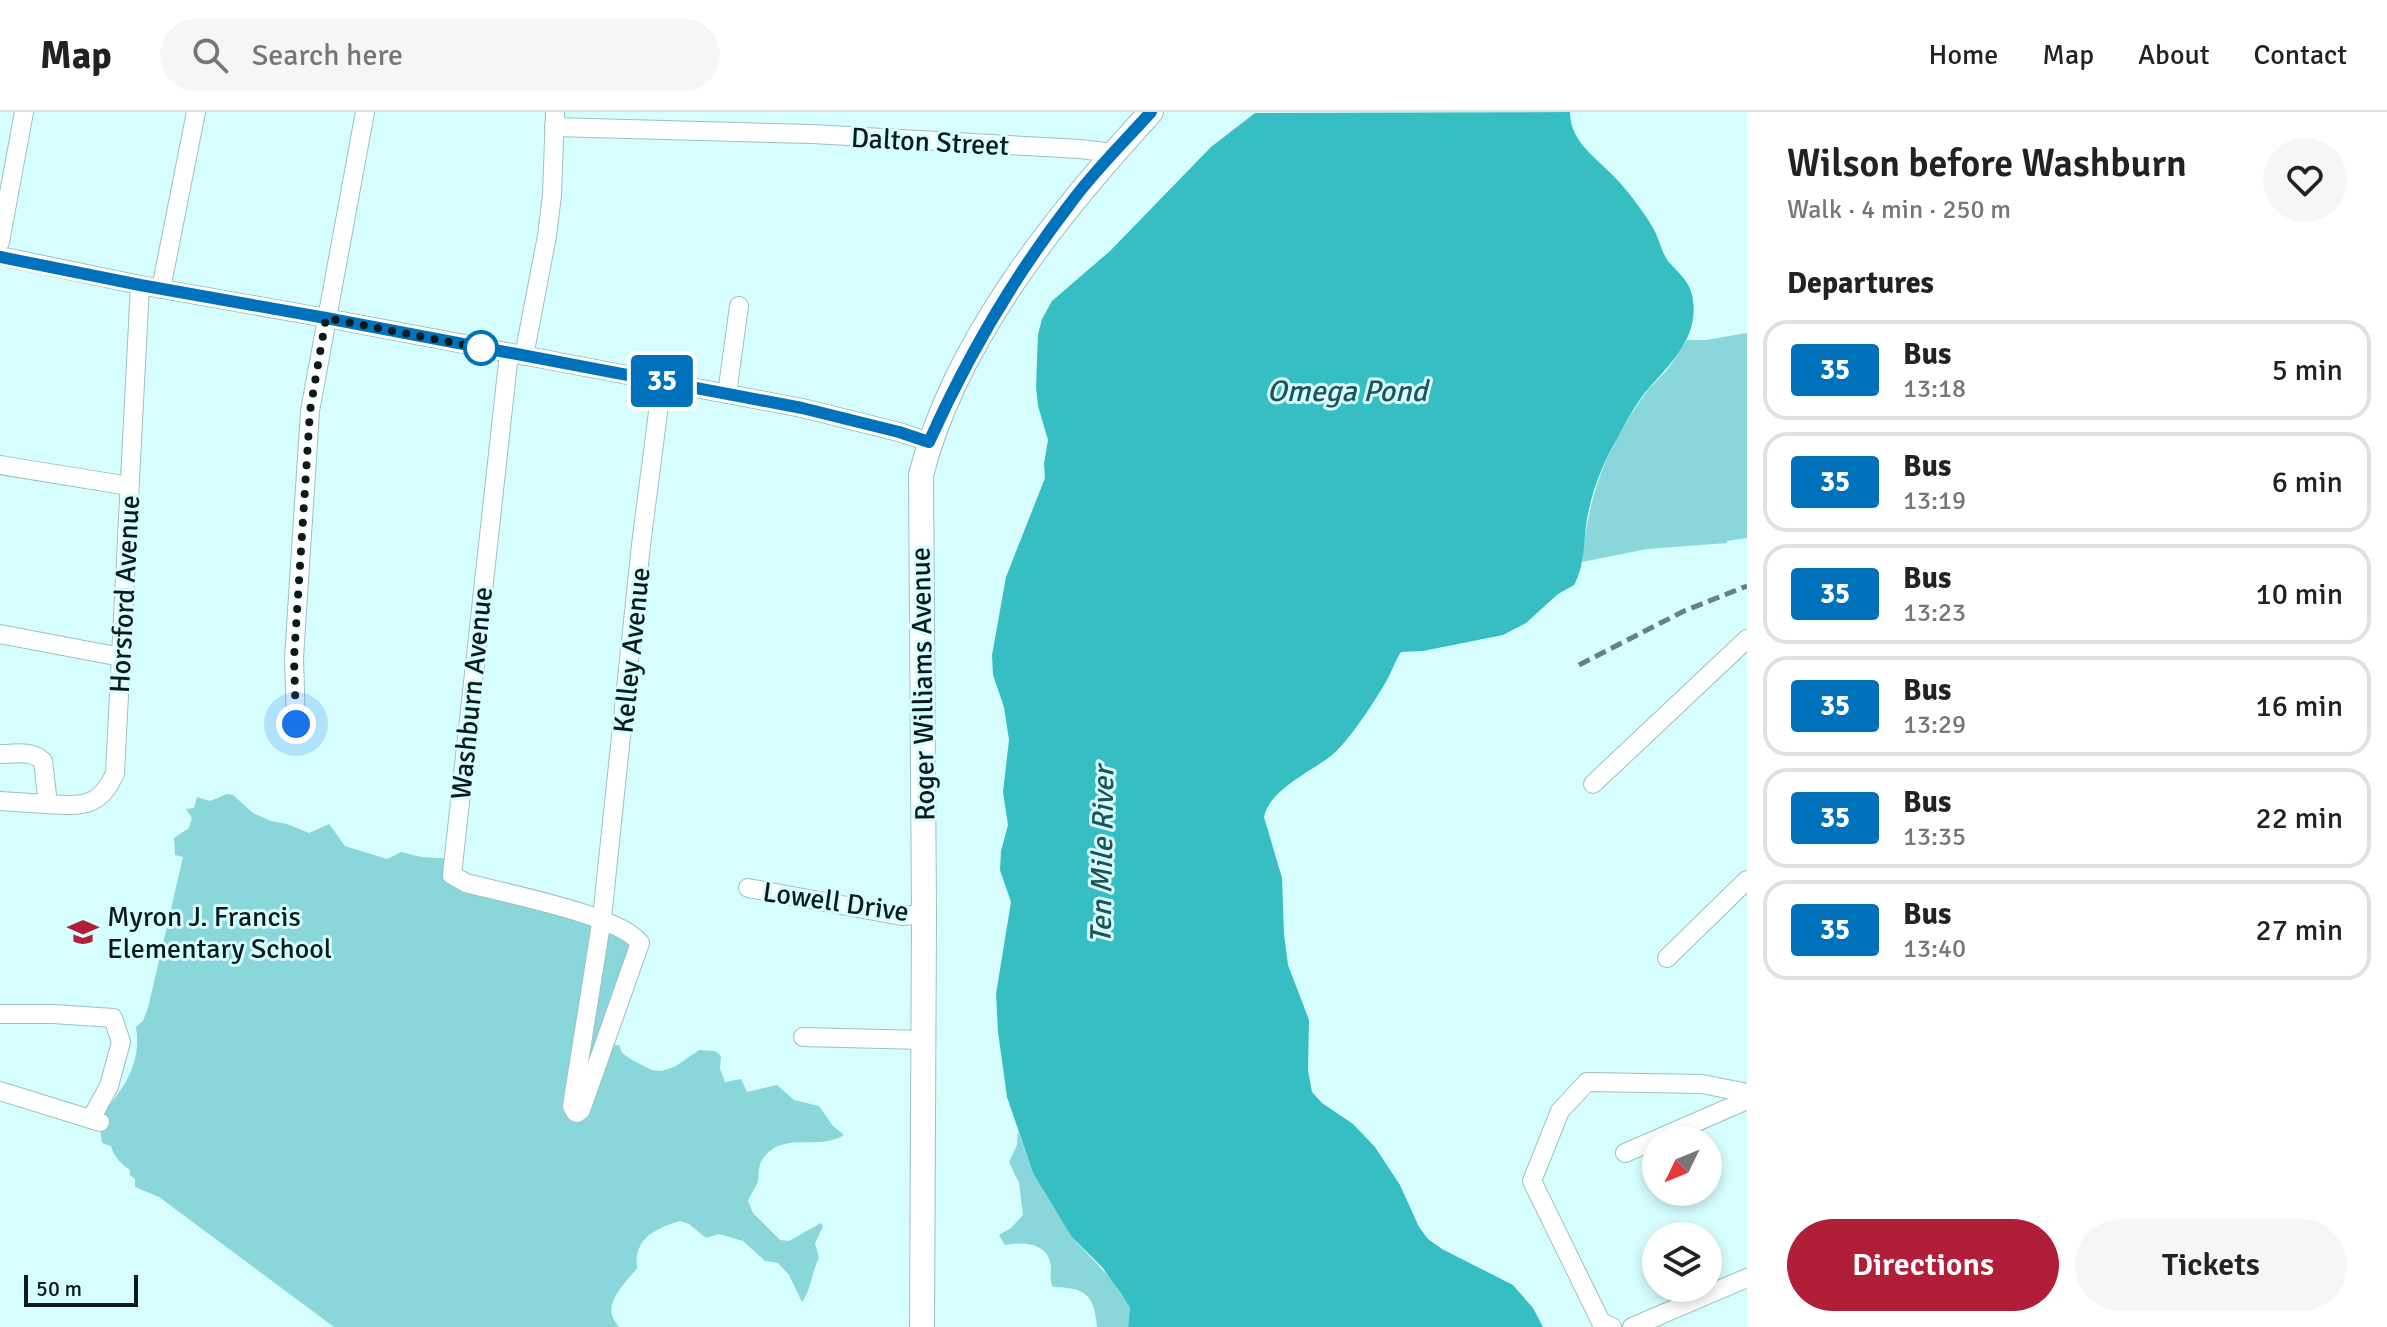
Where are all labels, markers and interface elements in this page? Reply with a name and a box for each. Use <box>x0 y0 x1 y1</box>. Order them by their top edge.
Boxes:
search box <box>160 19 720 91</box>
text: Map <box>40 32 112 79</box>
icon: search <box>188 33 232 77</box>
text: Search here <box>252 37 403 74</box>
text: Home <box>1929 38 1998 72</box>
text: Map <box>2042 38 2094 72</box>
text: About <box>2138 38 2210 72</box>
text: Contact <box>2254 38 2347 72</box>
street label: Dalton Street <box>850 121 1010 163</box>
button: heart <box>2263 138 2347 222</box>
text: Wilson before Washburn <box>1787 140 2187 187</box>
text: Walk · 4 min · 250 m <box>1787 194 2011 226</box>
text: Departures <box>1787 265 1934 302</box>
unlabelled marker <box>464 331 498 365</box>
text: Bus <box>1903 336 1951 373</box>
text: 5 min <box>2272 352 2343 389</box>
text: 35 <box>1820 353 1850 387</box>
line badge: 35 <box>626 355 698 407</box>
text: 35 <box>647 364 677 398</box>
water label: Omega Pond <box>1267 373 1430 410</box>
text: 13:18 <box>1903 373 1966 405</box>
text: Bus <box>1903 448 1951 485</box>
text: 6 min <box>2272 464 2343 501</box>
text: 35 <box>1820 465 1850 499</box>
text: 13:19 <box>1903 485 1966 517</box>
street label: Horsford Avenue <box>103 494 147 694</box>
street label: Roger Williams Avenue <box>904 547 942 821</box>
text: Bus <box>1903 560 1951 597</box>
street label: Kelley Avenue <box>606 565 658 735</box>
text: 10 min <box>2256 576 2343 613</box>
text: 35 <box>1820 577 1850 611</box>
street label: Washburn Avenue <box>444 585 500 801</box>
text: 13:23 <box>1903 597 1966 629</box>
text: Bus <box>1903 672 1951 709</box>
text: 16 min <box>2256 688 2343 725</box>
text: 35 <box>1820 689 1850 723</box>
your location <box>276 704 316 744</box>
text: 13:29 <box>1903 709 1966 741</box>
water label: Ten Mile River <box>1082 762 1123 944</box>
text: Bus <box>1903 784 1951 821</box>
text: 22 min <box>2256 800 2343 837</box>
text: 35 <box>1820 801 1850 835</box>
text: 13:35 <box>1903 821 1966 853</box>
street label: Lowell Drive <box>761 875 911 929</box>
text: Bus <box>1903 896 1951 933</box>
place label: Myron J. Francis Elementary School <box>107 900 332 966</box>
text: 27 min <box>2256 912 2343 949</box>
text: 35 <box>1820 913 1850 947</box>
school or university icon: Myron J. Francis Elementary School <box>66 915 100 949</box>
text: 13:40 <box>1903 933 1966 965</box>
north arrow <box>1642 1126 1722 1206</box>
map controls <box>1642 1126 1722 1302</box>
button: Directions <box>1787 1219 2059 1311</box>
button: Tickets <box>2075 1219 2347 1311</box>
button: layers <box>1642 1222 1722 1302</box>
scale bar <box>24 1271 138 1307</box>
text: 50 m <box>36 1275 82 1302</box>

